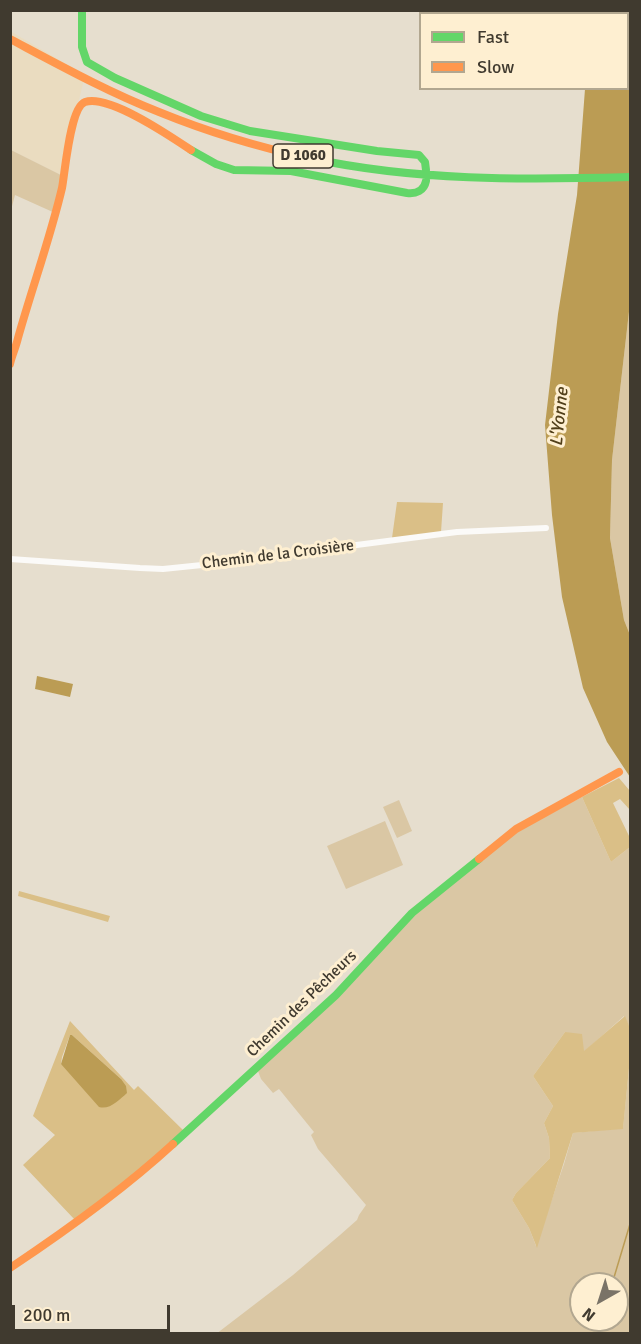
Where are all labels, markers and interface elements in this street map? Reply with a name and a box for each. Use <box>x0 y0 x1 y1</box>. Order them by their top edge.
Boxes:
legend <box>419 12 629 90</box>
text: Fast <box>477 26 509 48</box>
text: Slow <box>477 56 514 78</box>
road number: D 1060 <box>273 144 333 168</box>
water label: L'Yonne <box>546 387 574 447</box>
street label: Chemin de la Croisière <box>201 536 355 574</box>
street label: Chemin des Pêcheurs <box>243 947 361 1061</box>
north arrow <box>569 1272 629 1332</box>
scale bar <box>15 1293 172 1331</box>
text: N <box>578 1303 600 1326</box>
text: 200 m <box>23 1304 70 1326</box>

